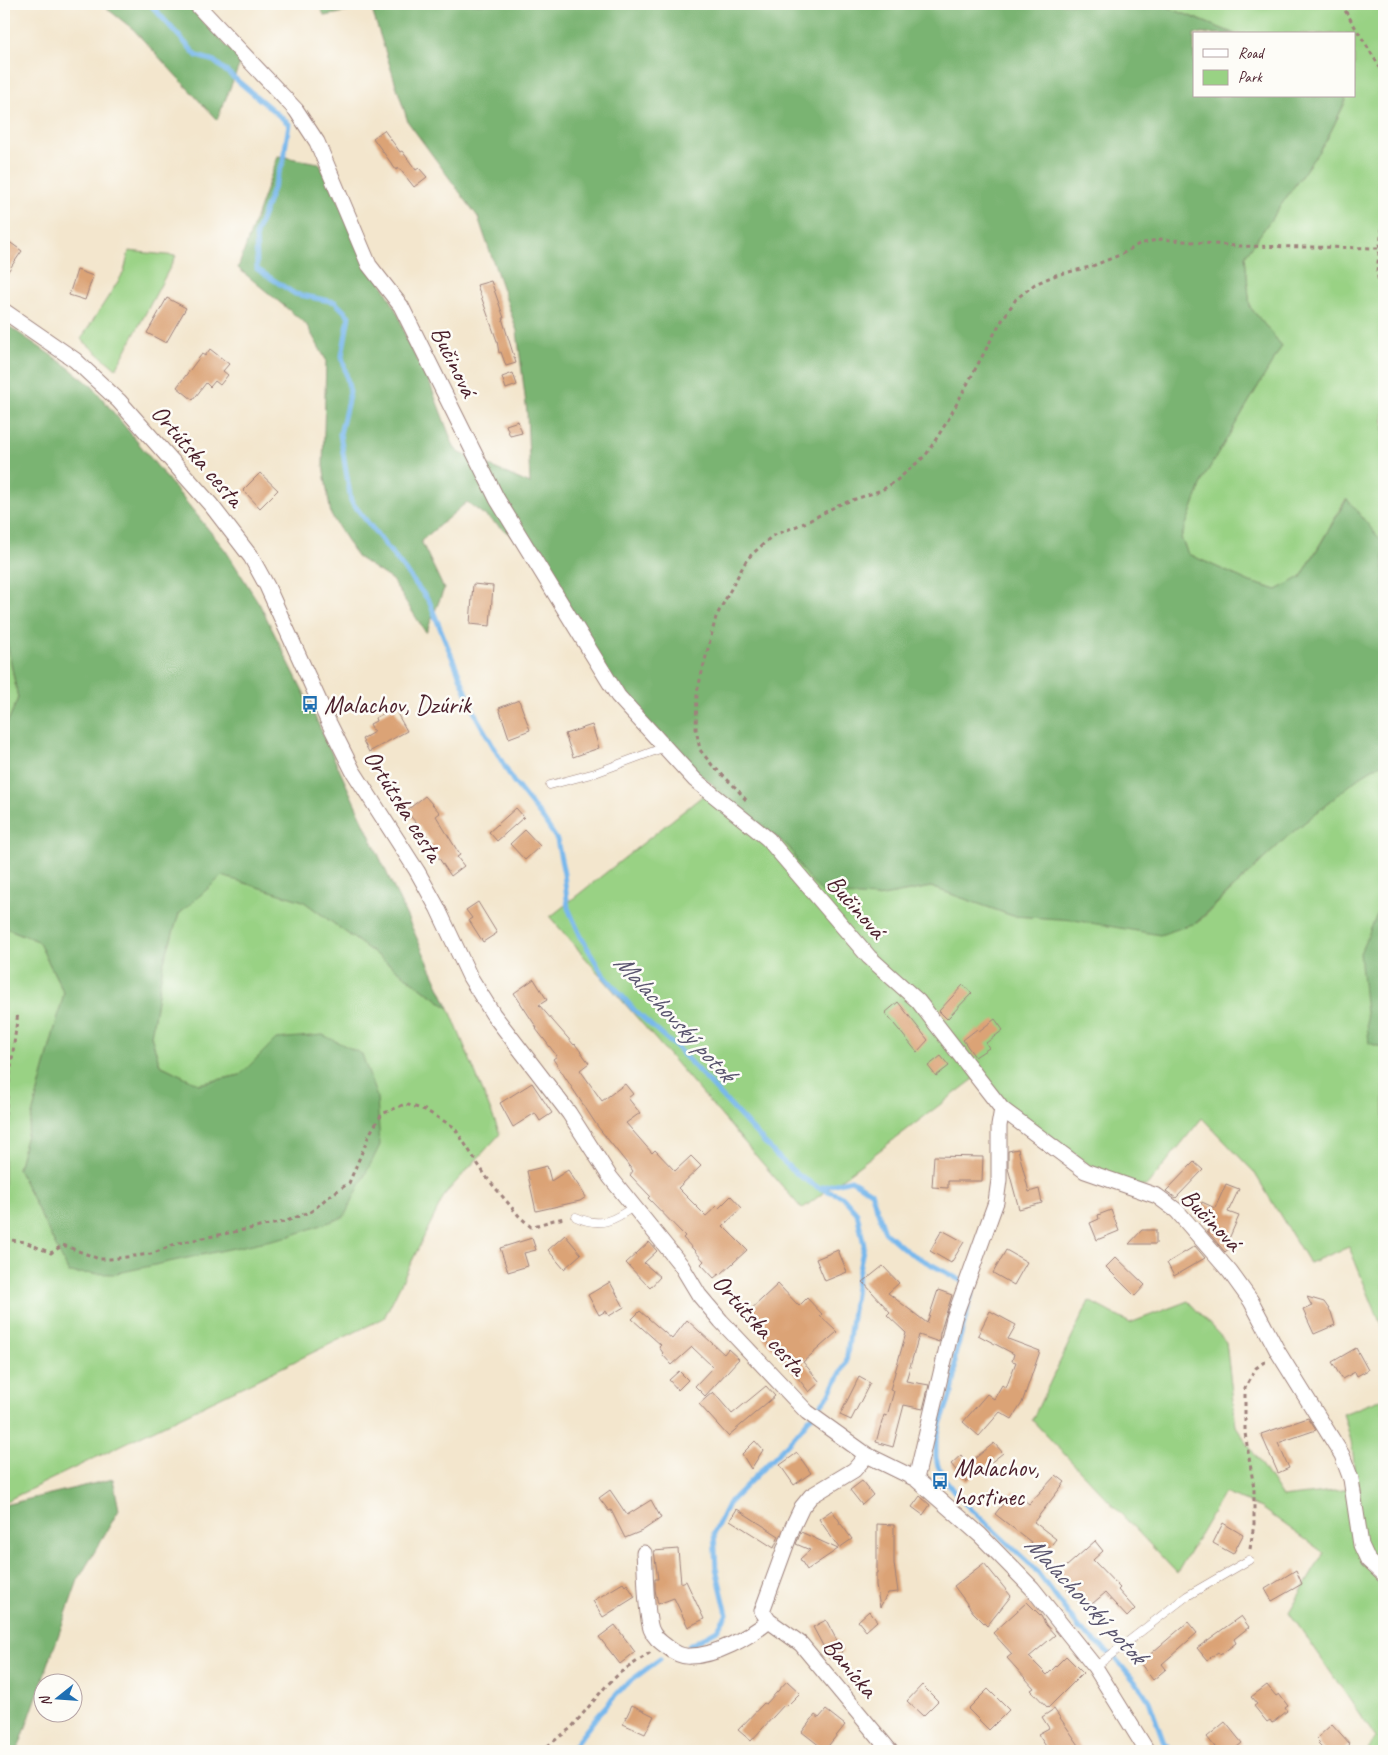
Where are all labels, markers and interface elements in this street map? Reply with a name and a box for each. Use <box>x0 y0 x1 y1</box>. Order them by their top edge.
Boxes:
legend <box>1193 32 1356 98</box>
text: Road <box>1238 44 1265 63</box>
text: Park <box>1238 68 1263 87</box>
street label: Bučinová <box>423 321 486 404</box>
street label: Ortútska cesta <box>144 398 252 516</box>
place label: Malachov, Dzúrik <box>324 689 473 721</box>
bus stop icon: Malachov, Dzúrik <box>300 694 320 714</box>
street label: Ortútska cesta <box>356 744 452 870</box>
street label: Bučinová <box>820 868 894 947</box>
water label: Malachovský potok <box>607 946 746 1092</box>
street label: Bučinová <box>1174 1182 1250 1259</box>
street label: Ortútska cesta <box>705 1267 815 1384</box>
place label: Malachov, hostinec <box>954 1452 1039 1513</box>
bus stop icon: Malachov, hostinec <box>930 1471 950 1491</box>
water label: Malachovský potok <box>1018 1528 1157 1674</box>
street label: Banícka <box>816 1631 886 1706</box>
north arrow <box>32 1672 82 1722</box>
text: N <box>36 1693 55 1708</box>

